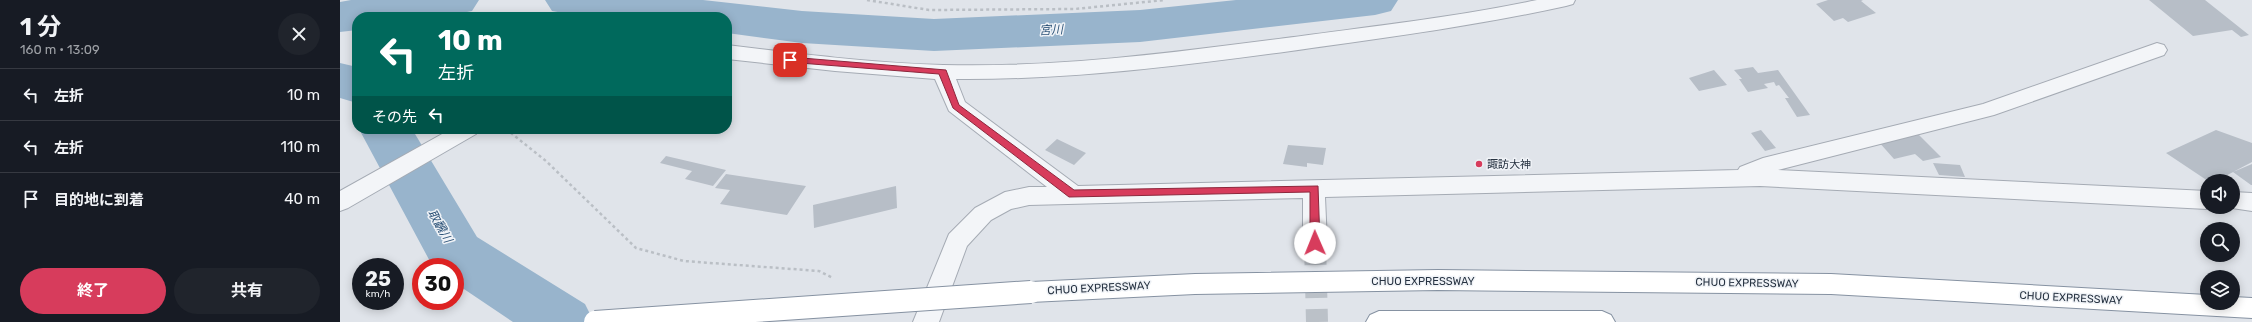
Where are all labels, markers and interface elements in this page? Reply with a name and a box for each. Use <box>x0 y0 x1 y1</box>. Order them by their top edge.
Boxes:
text: 1 分 <box>20 13 61 41</box>
button: close <box>278 13 320 55</box>
water label: 宮川 <box>1039 22 1065 38</box>
text: 10 m <box>438 24 503 57</box>
icon: left <box>372 28 424 80</box>
text: 160 m · 13:09 <box>20 42 100 57</box>
pin <box>773 43 807 77</box>
icon: arrive <box>779 49 801 71</box>
text: 左折 <box>438 62 474 84</box>
icon: left <box>20 84 42 106</box>
text: 10 m <box>287 86 320 104</box>
text: 左折 <box>54 87 84 105</box>
icon: left <box>425 104 447 126</box>
text: その先 <box>372 108 417 126</box>
icon: left <box>20 136 42 158</box>
text: 110 m <box>281 138 320 156</box>
text: 左折 <box>54 139 84 157</box>
place label: 諏訪大神 <box>1487 158 1531 171</box>
marker: 諏訪大神 <box>1474 159 1484 169</box>
map controls <box>2200 174 2240 310</box>
button: sound <box>2200 174 2240 214</box>
icon: arrive <box>20 188 42 210</box>
text: 40 m <box>284 190 320 208</box>
text: 目的地に到着 <box>54 191 144 209</box>
water label: 取飜川 <box>425 207 456 247</box>
position arrow <box>1294 222 1336 264</box>
button: search <box>2200 222 2240 262</box>
speed limit sign: 30 <box>412 258 464 310</box>
text: 25 <box>365 267 391 291</box>
button: 終了 <box>20 268 166 314</box>
button: 共有 <box>174 268 320 314</box>
button: layers <box>2200 270 2240 310</box>
street label: CHUO EXPRESSWAY <box>1371 275 1475 288</box>
street label: CHUO EXPRESSWAY <box>1695 276 1799 290</box>
street label: CHUO EXPRESSWAY <box>1047 279 1151 297</box>
text: km/h <box>366 288 390 300</box>
street label: CHUO EXPRESSWAY <box>2019 289 2123 307</box>

